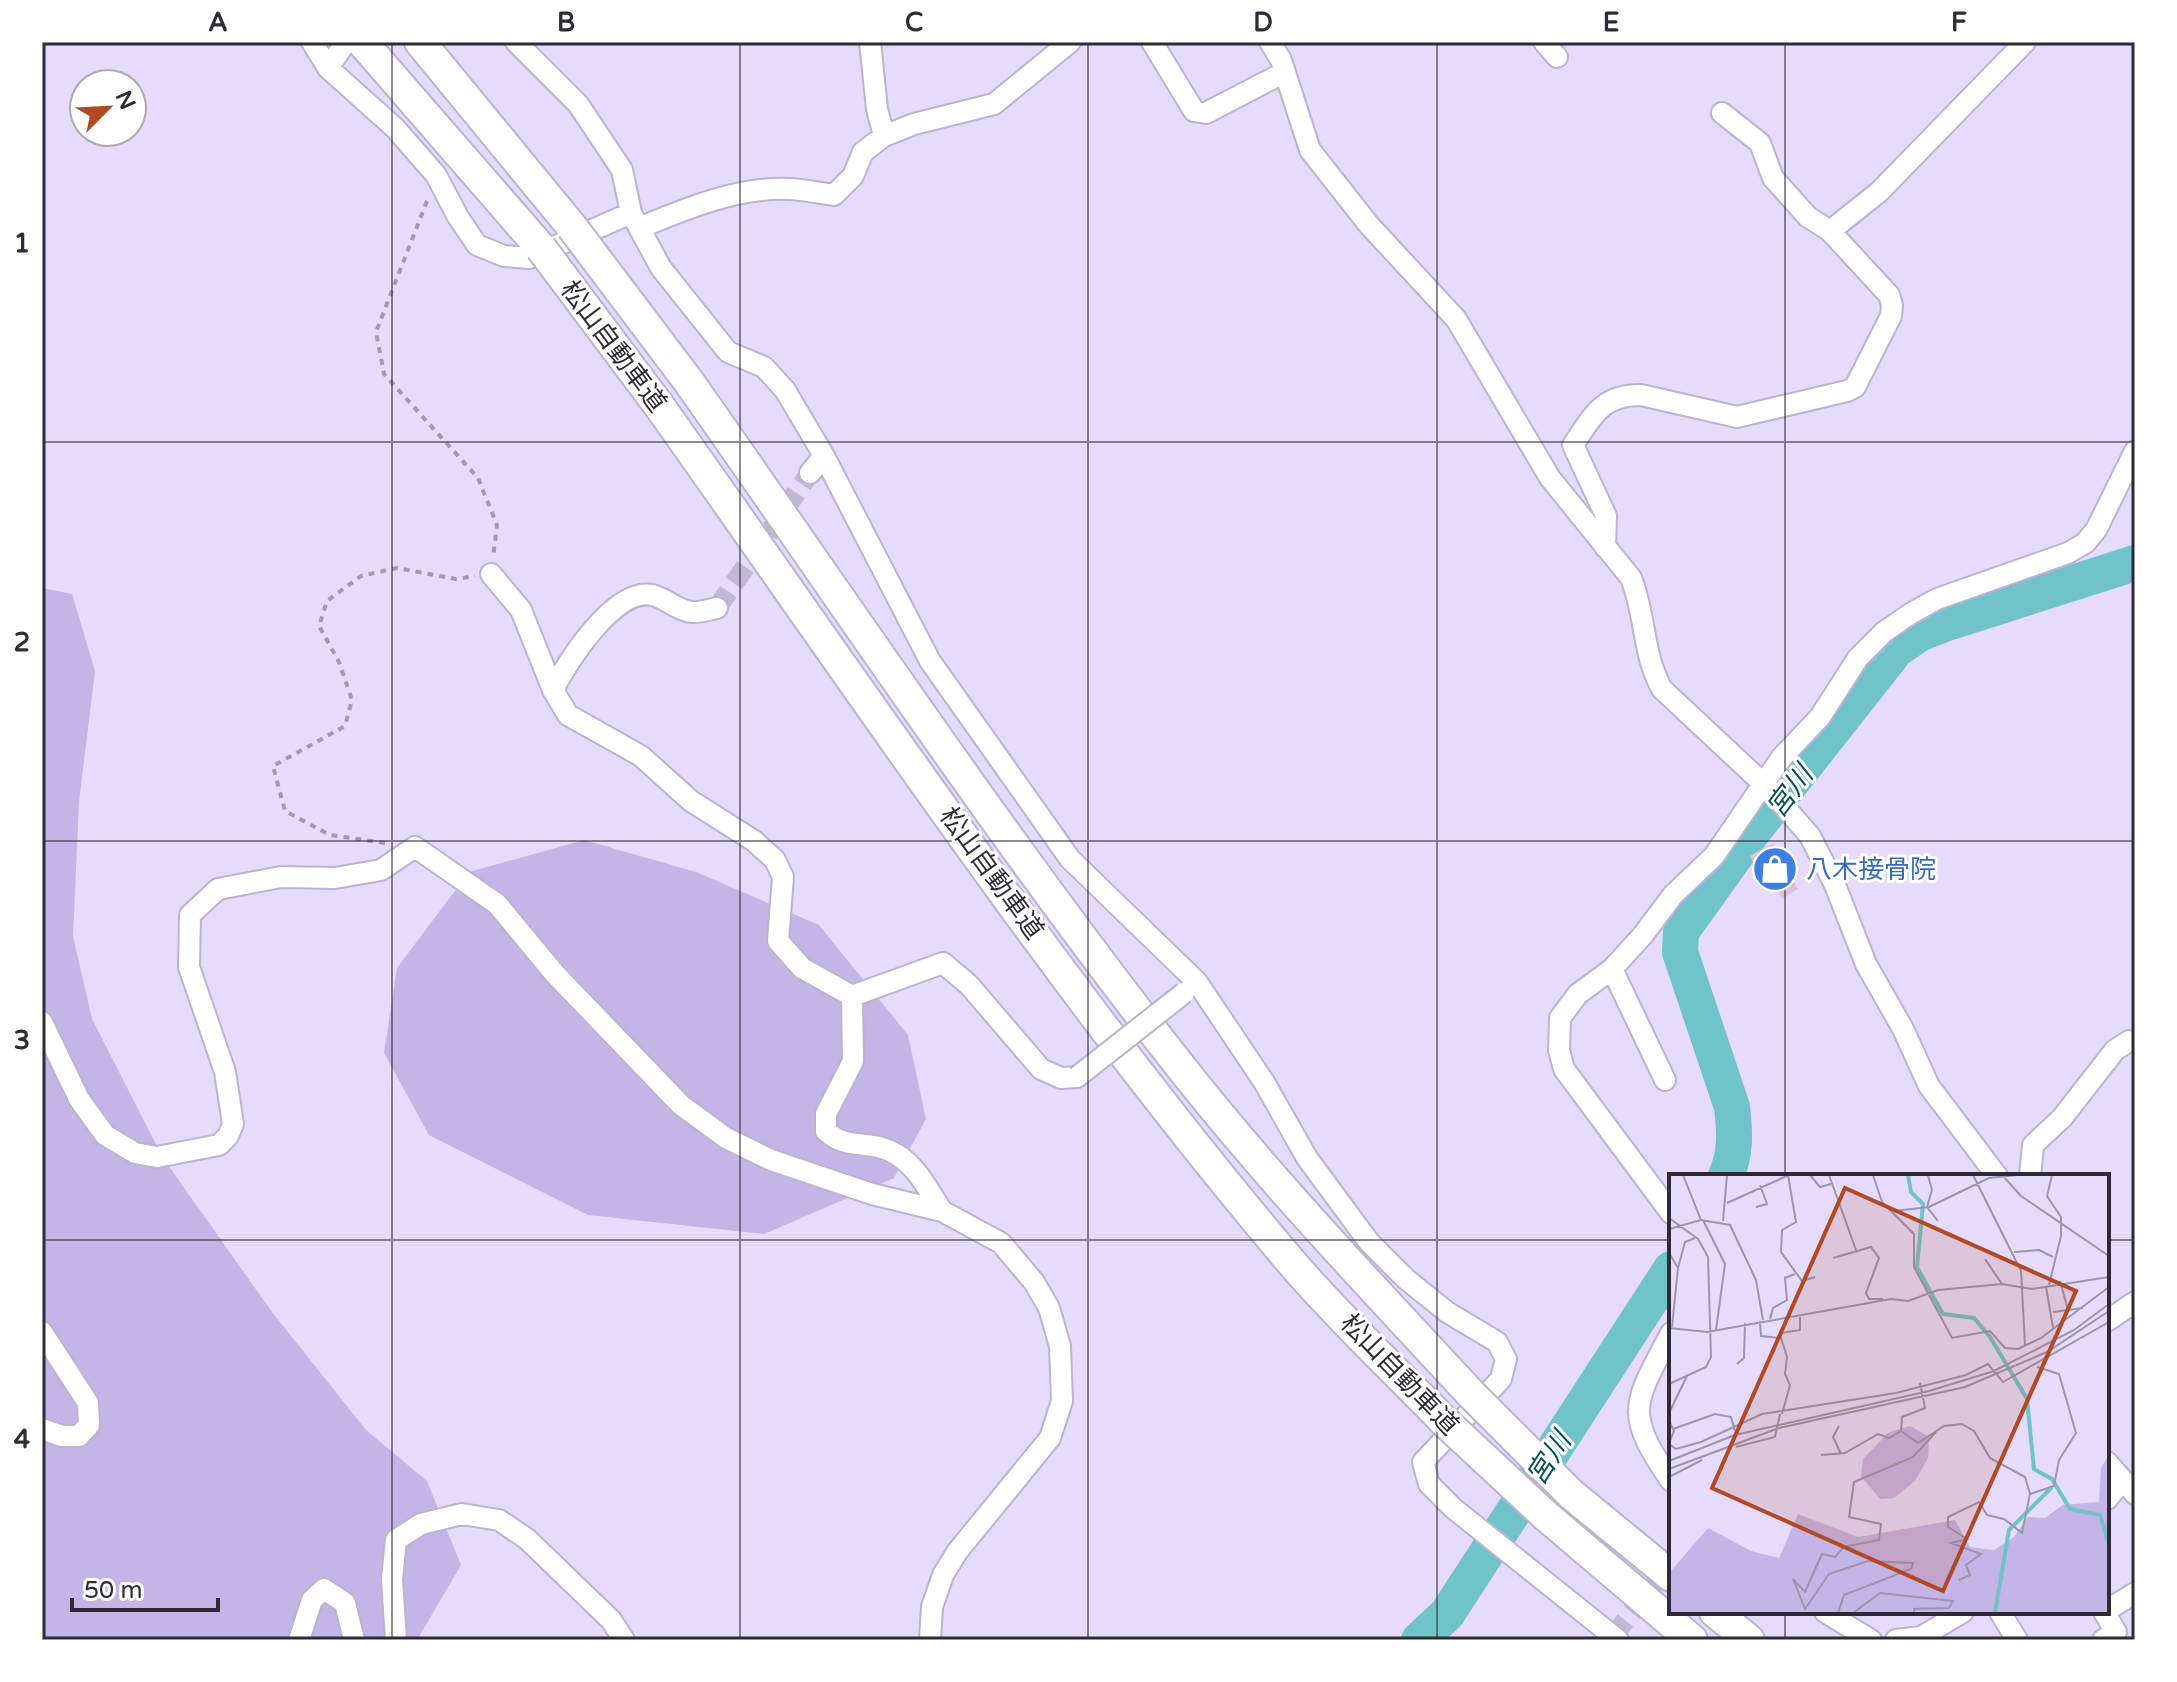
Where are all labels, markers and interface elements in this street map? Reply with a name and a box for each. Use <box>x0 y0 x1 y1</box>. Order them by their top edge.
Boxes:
text: A <box>208 7 228 38</box>
text: B <box>557 7 575 38</box>
text: C <box>905 7 923 38</box>
text: D <box>1253 7 1273 38</box>
text: E <box>1603 7 1619 38</box>
text: F <box>1951 7 1967 38</box>
north arrow <box>68 68 148 148</box>
text: N <box>110 87 141 114</box>
text: 1 <box>14 228 30 259</box>
street label: 松山自動車道 <box>554 275 673 418</box>
text: 2 <box>14 627 30 658</box>
water label: 宮川 <box>1759 757 1822 824</box>
street label: 松山自動車道 <box>933 801 1050 946</box>
shop icon: 八木接骨院 <box>1751 845 1799 893</box>
place label: 八木接骨院 <box>1806 854 1936 885</box>
text: 3 <box>14 1025 30 1056</box>
inset map <box>1669 1174 2109 1614</box>
street label: 松山自動車道 <box>1334 1307 1465 1441</box>
water label: 宮川 <box>1519 1423 1580 1491</box>
text: 4 <box>14 1424 30 1455</box>
scale bar <box>72 1562 218 1612</box>
text: 50 m <box>84 1576 142 1605</box>

